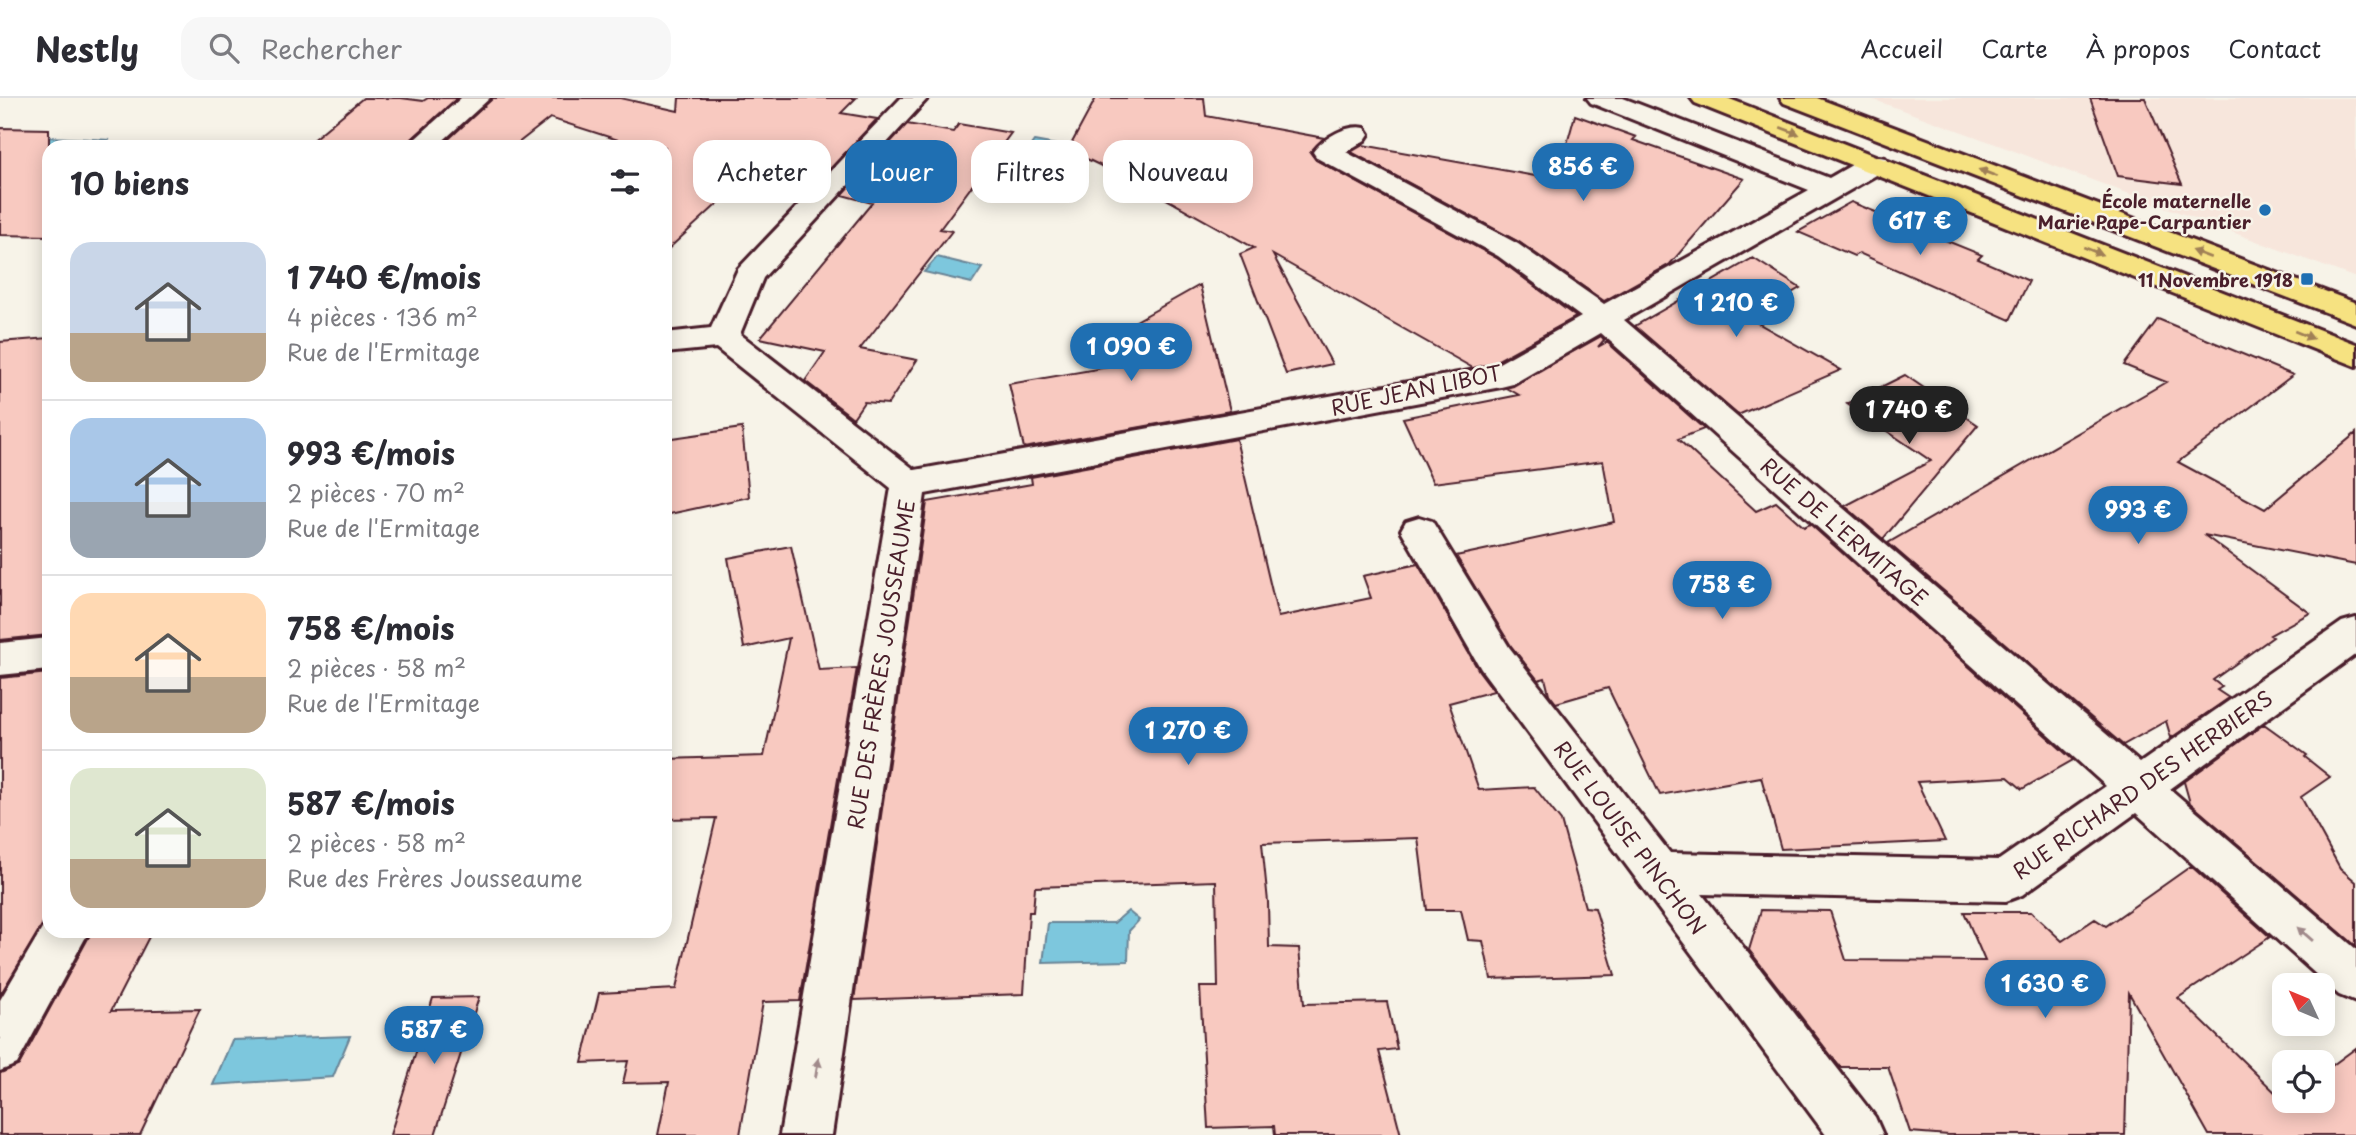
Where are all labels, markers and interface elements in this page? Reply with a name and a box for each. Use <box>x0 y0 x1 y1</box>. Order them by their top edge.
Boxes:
search box <box>181 17 671 80</box>
text: Nestly <box>35 23 139 73</box>
icon: search <box>205 29 243 67</box>
text: Rechercher <box>261 29 402 68</box>
text: Accueil <box>1860 30 1943 66</box>
text: Carte <box>1981 30 2048 66</box>
text: À propos <box>2086 30 2190 66</box>
text: Contact <box>2228 30 2321 66</box>
one-way arrow <box>1780 126 1801 137</box>
chip: Acheter <box>693 140 831 203</box>
chip: Louer <box>845 140 957 203</box>
chip: Filtres <box>971 140 1089 203</box>
chip: Nouveau <box>1103 140 1253 203</box>
pin: 856 € <box>1534 144 1632 203</box>
text: 856 € <box>1548 148 1618 183</box>
text: 10 biens <box>70 160 189 205</box>
icon: filters <box>606 163 644 201</box>
one-way arrow <box>1978 167 1999 178</box>
place label: École maternelle Marie Pape-Carpantier <box>2038 187 2252 235</box>
pin: 617 € <box>1871 198 1969 257</box>
text: 617 € <box>1889 202 1951 237</box>
marker: École maternelle Marie Pape-Carpantier <box>2257 202 2273 218</box>
one-way arrow <box>2082 246 2103 257</box>
one-way arrow <box>2190 249 2211 260</box>
text: 1 740 €/mois <box>287 254 481 299</box>
place label: 11 Novembre 1918 <box>2138 266 2293 293</box>
icon: home <box>126 270 210 354</box>
marker: 11 Novembre 1918 <box>2299 271 2315 287</box>
pin: 1 210 € <box>1671 280 1801 339</box>
text: 1 210 € <box>1693 284 1779 319</box>
text: 4 pièces · 136 m² <box>287 299 478 334</box>
pin: 1 090 € <box>1066 324 1196 383</box>
text: 1 090 € <box>1086 328 1176 363</box>
one-way arrow <box>2294 330 2315 341</box>
text: Rue de l'Ermitage <box>287 334 480 369</box>
street label: RUE JEAN LIBOT <box>1327 355 1505 423</box>
pin: 1 740 € <box>1844 386 1974 446</box>
text: 1 740 € <box>1865 391 1953 426</box>
text: 993 €/mois <box>287 430 455 475</box>
icon: home <box>126 446 210 530</box>
street label: RUE DE L'ERMITAGE <box>1754 449 1936 613</box>
text: 2 pièces · 70 m² <box>287 475 465 510</box>
pin: 993 € <box>2089 486 2187 546</box>
text: 993 € <box>2104 491 2172 526</box>
street label: RUE DES FRÈRES JOUSSEAUME <box>838 497 922 831</box>
text: Rue de l'Ermitage <box>287 510 480 545</box>
pin: 758 € <box>1673 561 1771 621</box>
text: 758 € <box>1689 566 1755 601</box>
text: 758 €/mois <box>287 605 455 650</box>
icon: home <box>126 621 210 705</box>
text: 2 pièces · 58 m² <box>287 650 466 685</box>
street label: RUE RICHARD DES HERBIERS <box>2005 682 2279 886</box>
text: Rue de l'Ermitage <box>287 685 480 720</box>
pin: 1 270 € <box>1123 708 1253 767</box>
text: 1 270 € <box>1145 712 1231 747</box>
street label: RUE LOUISE PINCHON <box>1547 733 1715 941</box>
text: 587 €/mois <box>287 780 455 825</box>
icon: home <box>126 796 210 880</box>
text: 2 pièces · 58 m² <box>287 825 466 860</box>
text: Rue des Frères Jousseaume <box>287 860 583 895</box>
one-way arrow <box>2296 927 2313 942</box>
pin: 1 630 € <box>1980 960 2110 1020</box>
text: 1 630 € <box>2001 965 2089 1000</box>
north arrow <box>2272 973 2334 1036</box>
map controls <box>2272 973 2335 1113</box>
pin: 587 € <box>385 1006 483 1066</box>
text: 587 € <box>400 1011 468 1046</box>
button: locate <box>2272 1050 2335 1113</box>
one-way arrow <box>812 1056 823 1078</box>

